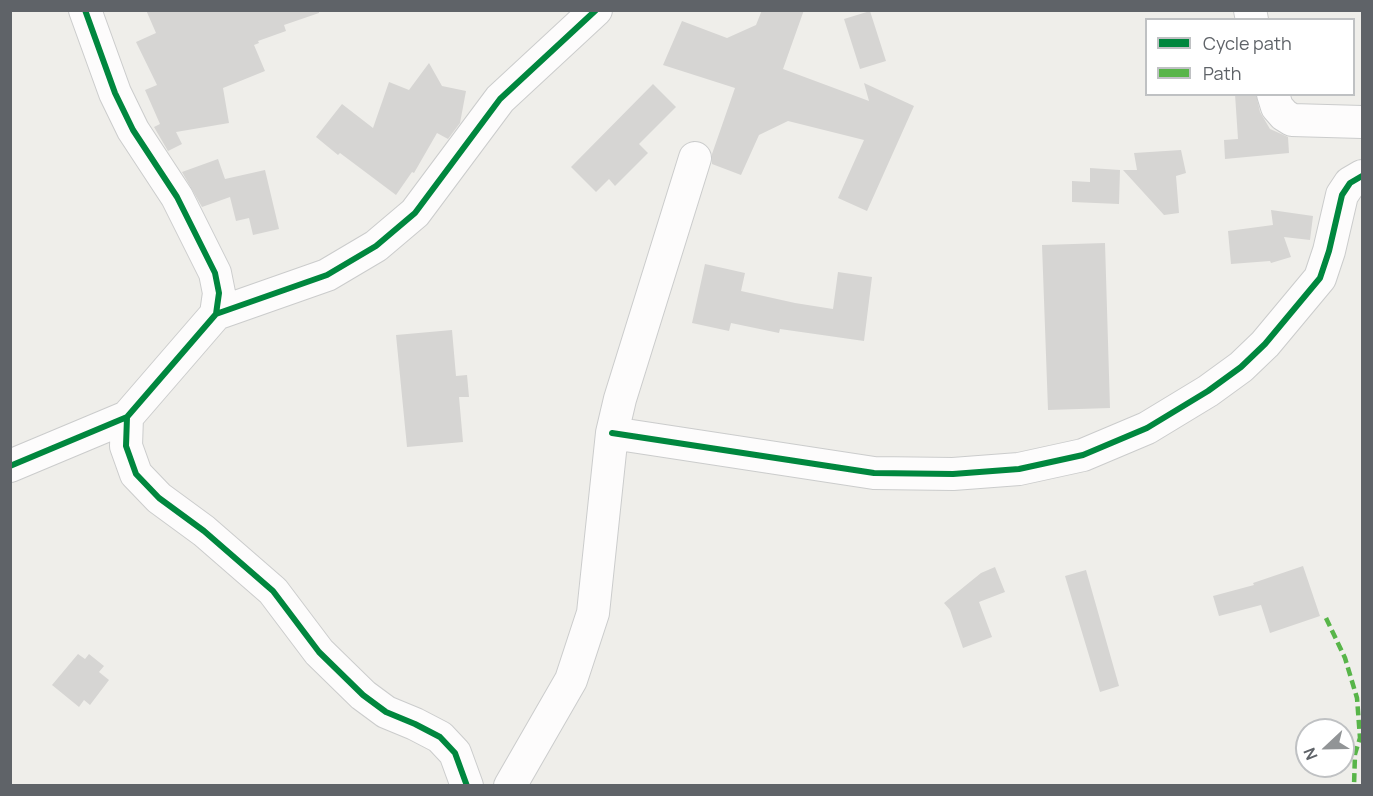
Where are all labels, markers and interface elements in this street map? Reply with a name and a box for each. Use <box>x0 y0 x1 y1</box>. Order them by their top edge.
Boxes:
legend <box>1145 18 1355 96</box>
text: Cycle path <box>1203 31 1292 55</box>
text: Path <box>1203 61 1241 85</box>
north arrow <box>1295 718 1355 778</box>
text: N <box>1298 745 1323 763</box>

